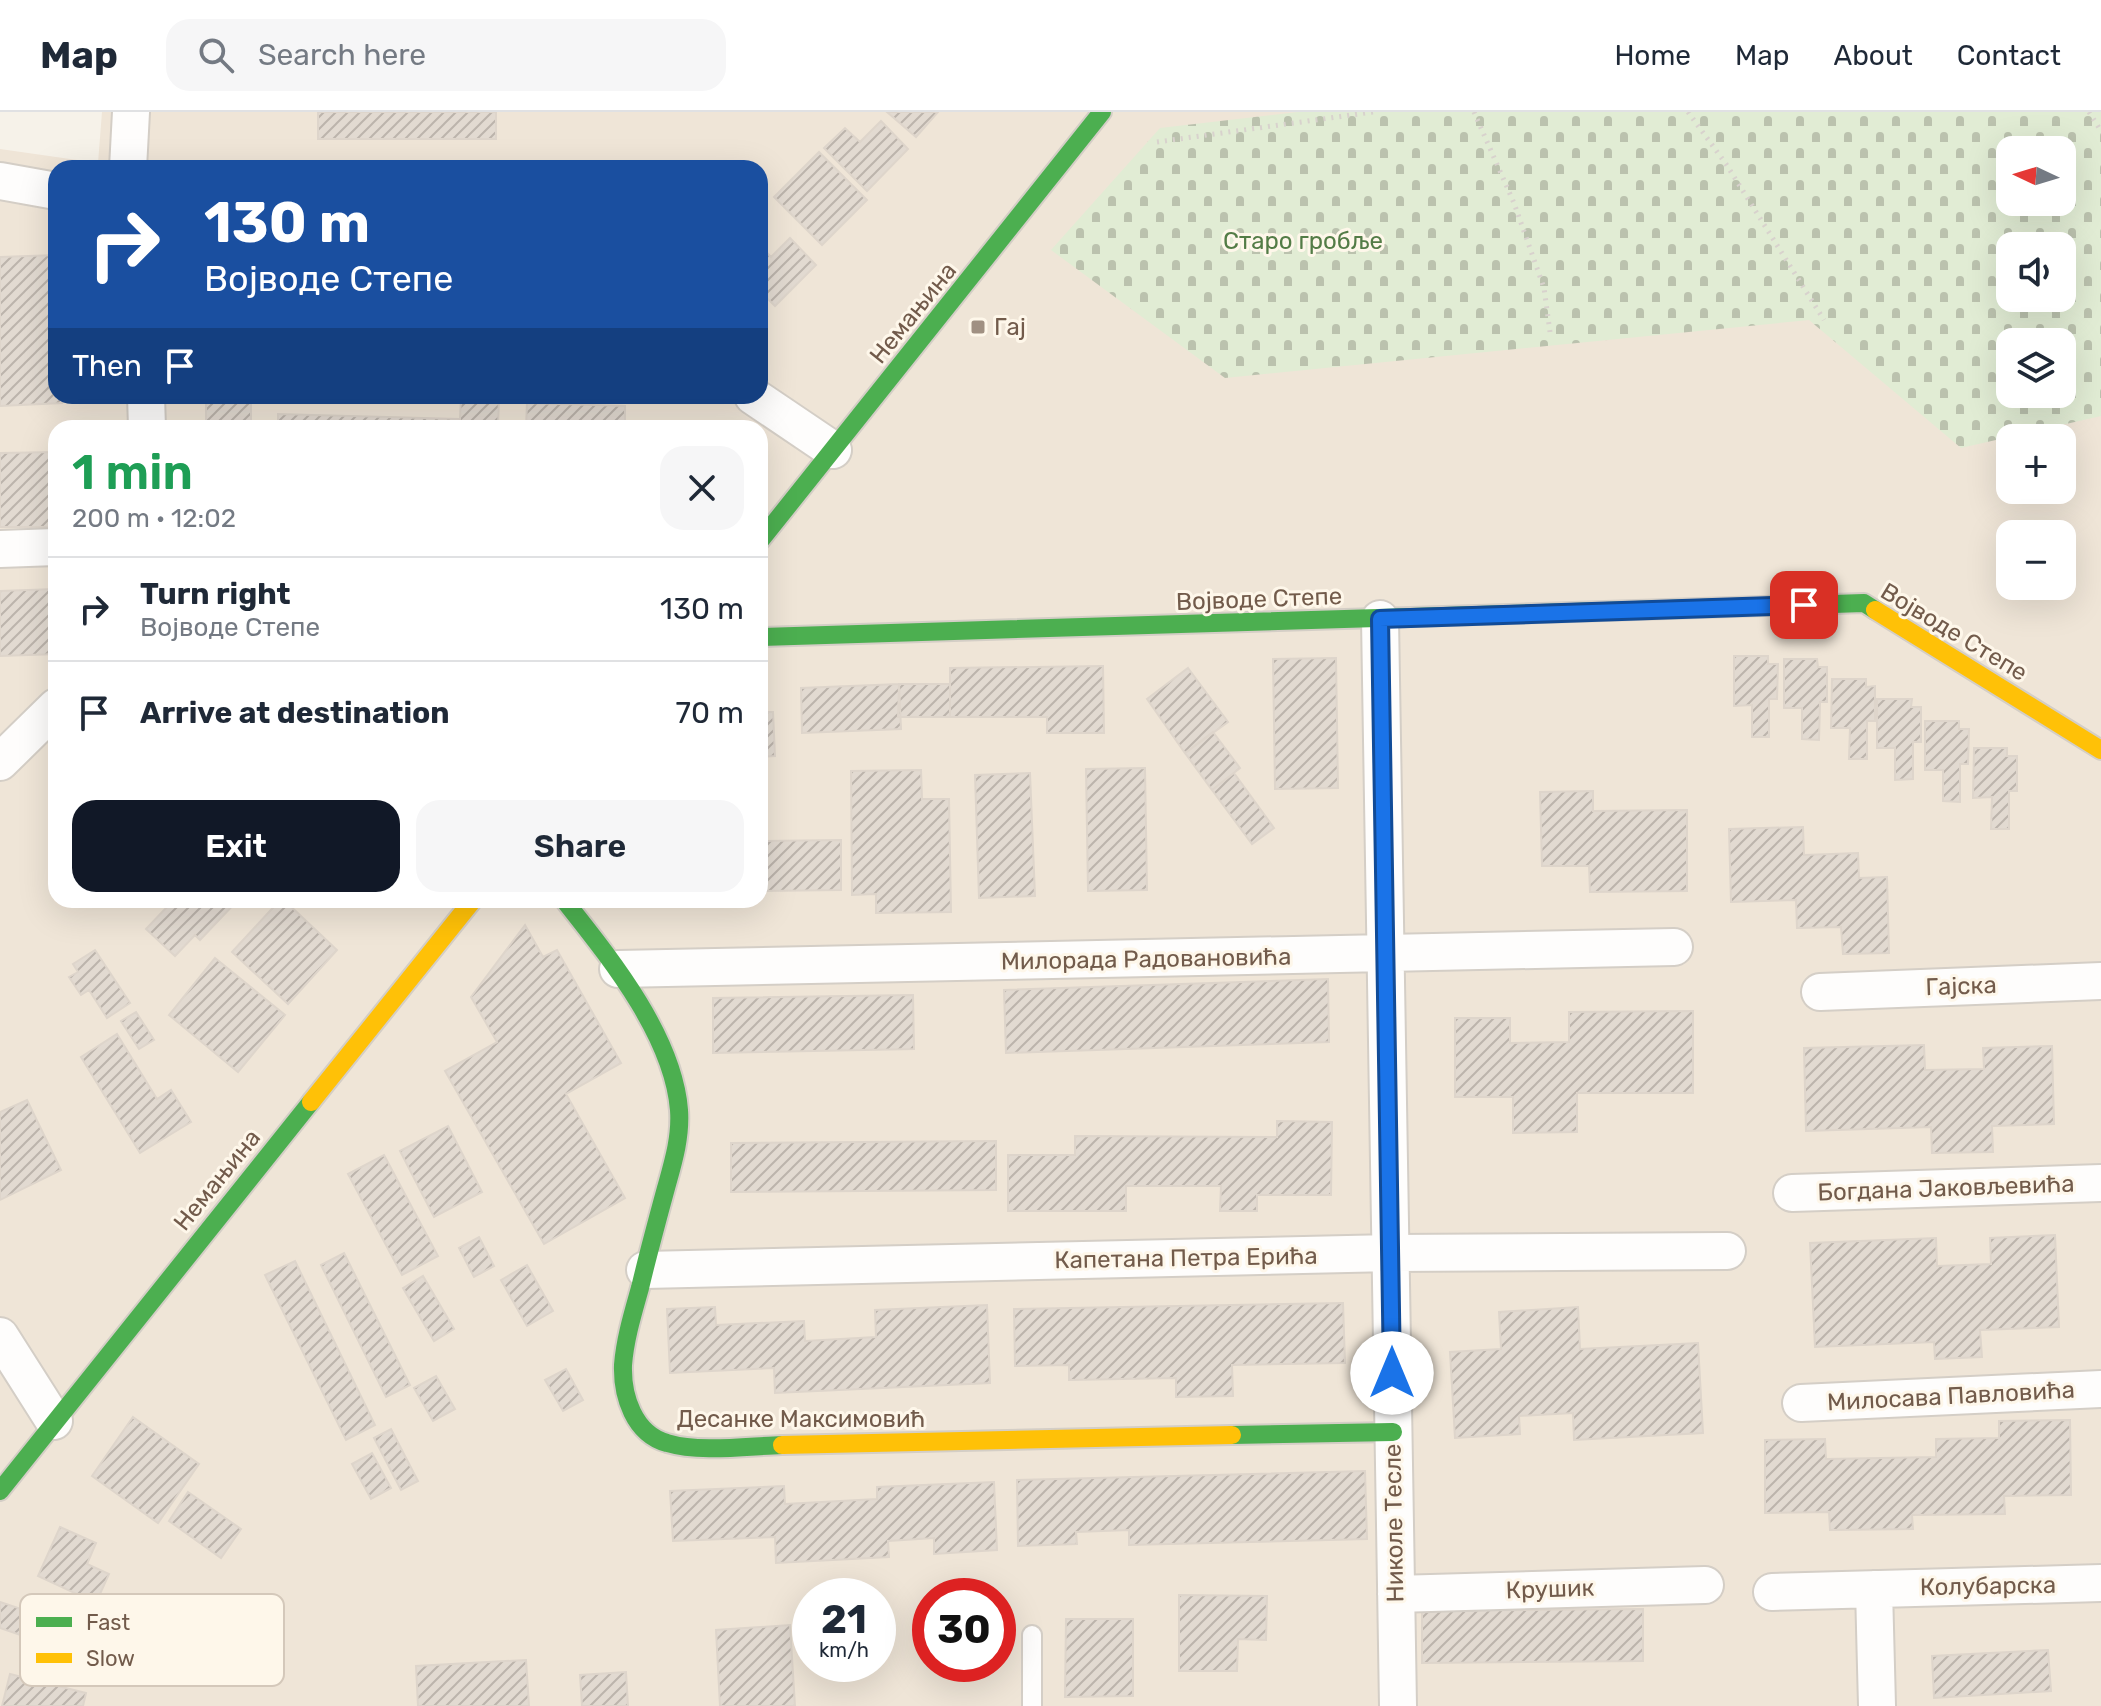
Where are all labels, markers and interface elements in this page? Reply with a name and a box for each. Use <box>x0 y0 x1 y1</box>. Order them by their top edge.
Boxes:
search box <box>166 19 726 91</box>
text: Map <box>40 32 118 78</box>
icon: search <box>194 33 238 77</box>
text: Search here <box>258 37 426 73</box>
text: Home <box>1614 39 1691 72</box>
text: Map <box>1735 39 1789 72</box>
text: About <box>1833 39 1913 72</box>
text: Contact <box>1957 39 2061 72</box>
north arrow <box>1996 136 2076 216</box>
map controls <box>1996 136 2076 600</box>
text: 130 m <box>204 190 370 256</box>
icon: right <box>72 192 176 296</box>
park label: Старо гробље <box>1223 227 1383 255</box>
button: sound <box>1996 232 2076 312</box>
text: Војводе Степе <box>204 257 453 300</box>
street label: Немањина <box>864 257 962 369</box>
place label: Гај <box>994 313 1026 341</box>
marker: Гај <box>969 318 987 336</box>
button: layers <box>1996 328 2076 408</box>
icon: arrive <box>158 344 202 388</box>
text: Then <box>72 348 142 384</box>
button: + <box>1996 424 2076 504</box>
text: 1 min <box>72 444 193 501</box>
button: close <box>660 446 744 530</box>
text: 200 m · 12:02 <box>72 503 236 534</box>
button: − <box>1996 520 2076 600</box>
pin <box>1770 571 1838 639</box>
text: Turn right <box>140 576 291 612</box>
street label: Војводе Степе <box>1876 577 2032 687</box>
street label: Војводе Степе <box>1175 582 1343 616</box>
icon: arrive <box>1782 583 1826 627</box>
icon: right <box>72 587 116 631</box>
text: 130 m <box>660 591 744 627</box>
text: Војводе Степе <box>140 612 320 643</box>
icon: arrive <box>72 691 116 735</box>
text: Arrive at destination <box>140 695 450 731</box>
text: 70 m <box>676 695 744 731</box>
button: Exit <box>72 800 400 892</box>
button: Share <box>416 800 744 892</box>
street label: Милорада Радовановића <box>1001 942 1291 976</box>
street label: Гајска <box>1925 971 1997 1001</box>
street label: Немањина <box>168 1124 266 1236</box>
street label: Богдана Јаковљевића <box>1817 1170 2075 1206</box>
street label: Капетана Петра Ерића <box>1054 1242 1318 1274</box>
position arrow <box>1350 1331 1434 1415</box>
street label: Милосава Павловића <box>1826 1376 2076 1416</box>
street label: Десанке Максимовић <box>677 1405 925 1433</box>
street label: Николе Тесле <box>1379 1443 1409 1603</box>
street label: Колубарска <box>1920 1571 2056 1601</box>
street label: Крушик <box>1505 1573 1595 1605</box>
speed limit sign: 30 <box>912 1578 1016 1682</box>
legend <box>20 1594 284 1686</box>
text: 21 <box>821 1596 867 1643</box>
text: Fast <box>86 1609 131 1636</box>
text: km/h <box>819 1638 869 1662</box>
text: Slow <box>86 1645 135 1672</box>

